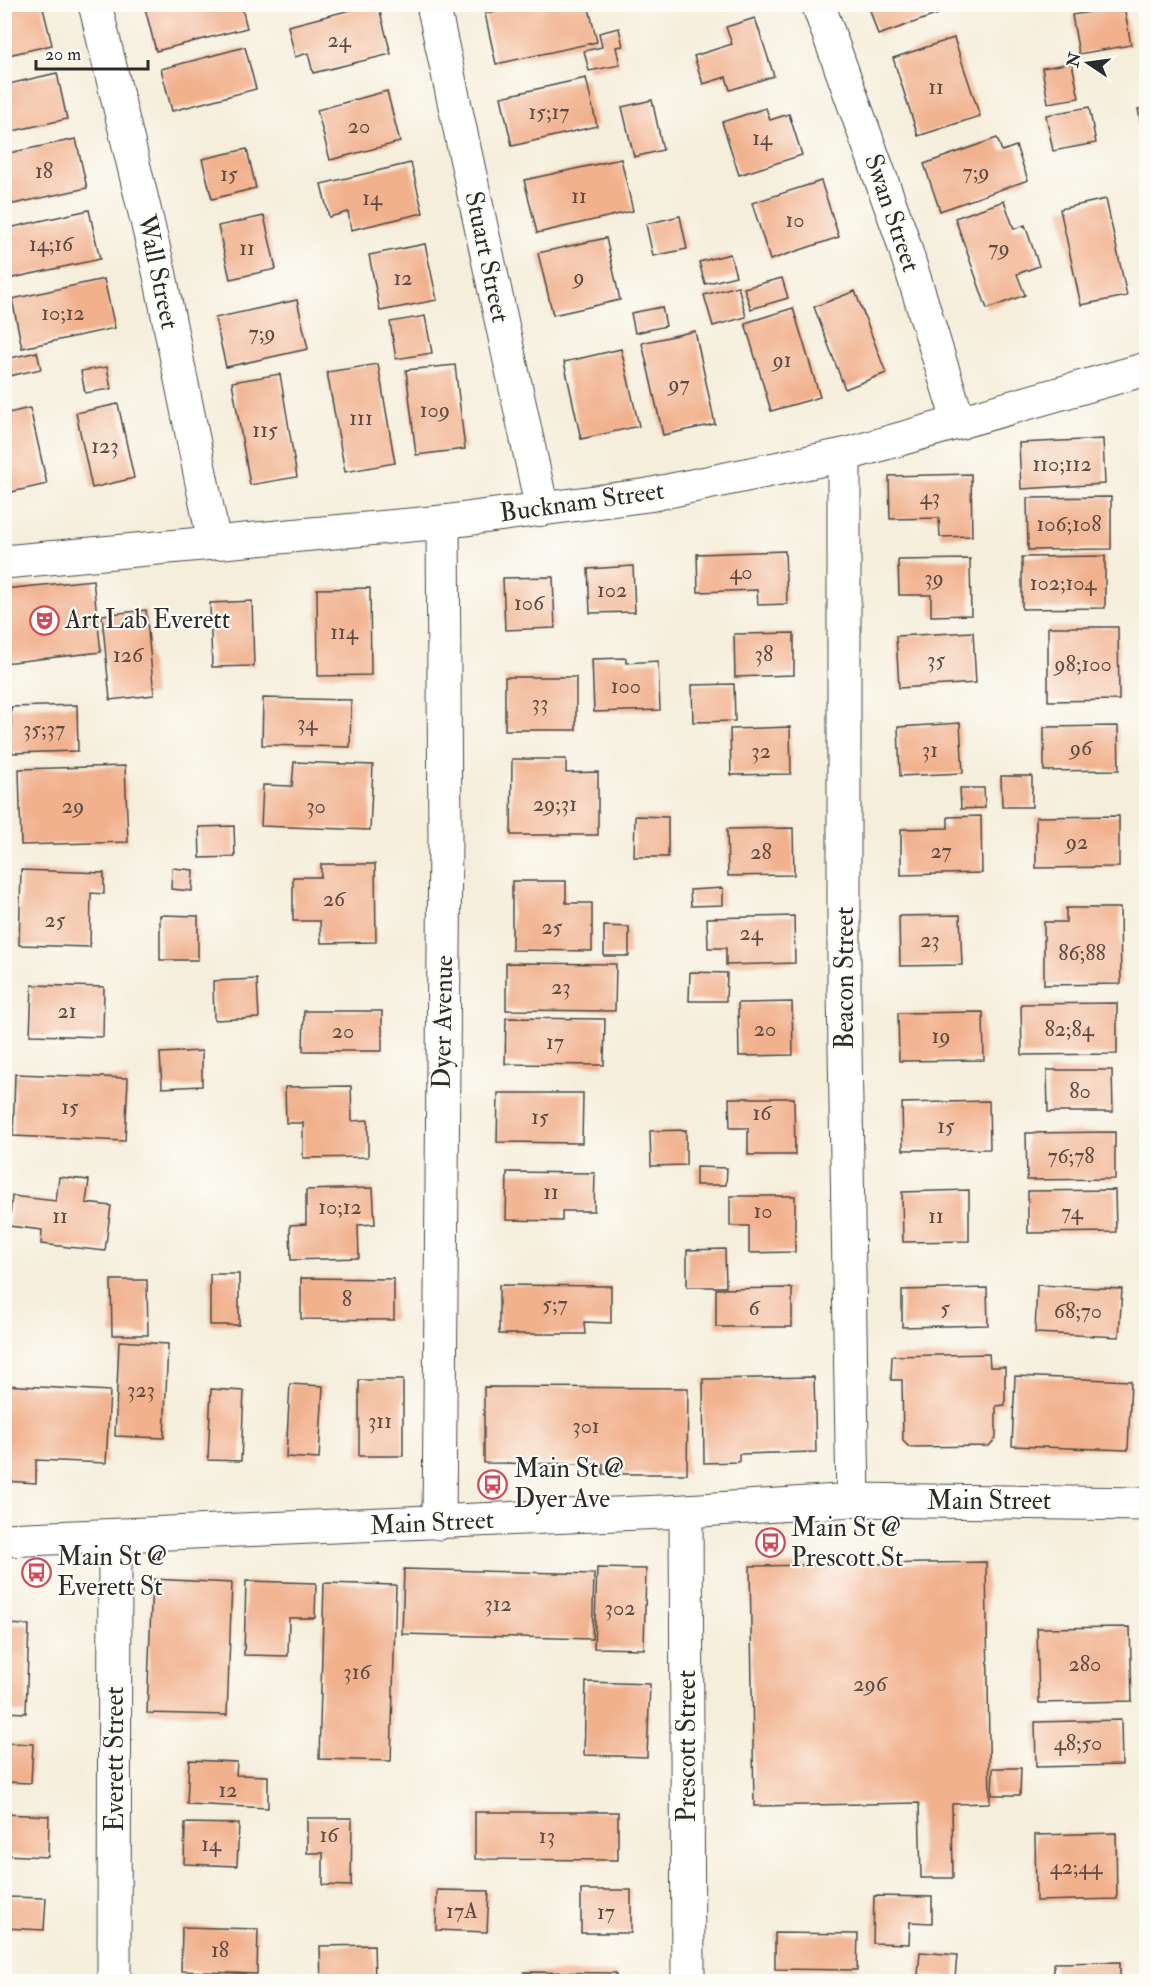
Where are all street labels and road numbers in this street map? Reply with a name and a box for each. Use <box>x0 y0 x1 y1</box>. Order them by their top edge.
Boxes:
street label: Swan Street <box>857 150 927 276</box>
street label: Stuart Street <box>457 188 517 326</box>
street label: Wall Street <box>130 211 186 332</box>
street label: Bucknam Street <box>498 475 666 529</box>
street label: Beacon Street <box>829 906 861 1050</box>
street label: Dyer Avenue <box>426 955 460 1089</box>
street label: Main Street <box>927 1485 1051 1517</box>
street label: Main Street <box>369 1504 495 1542</box>
street label: Prescott Street <box>671 1670 703 1822</box>
street label: Everett Street <box>99 1686 131 1832</box>

